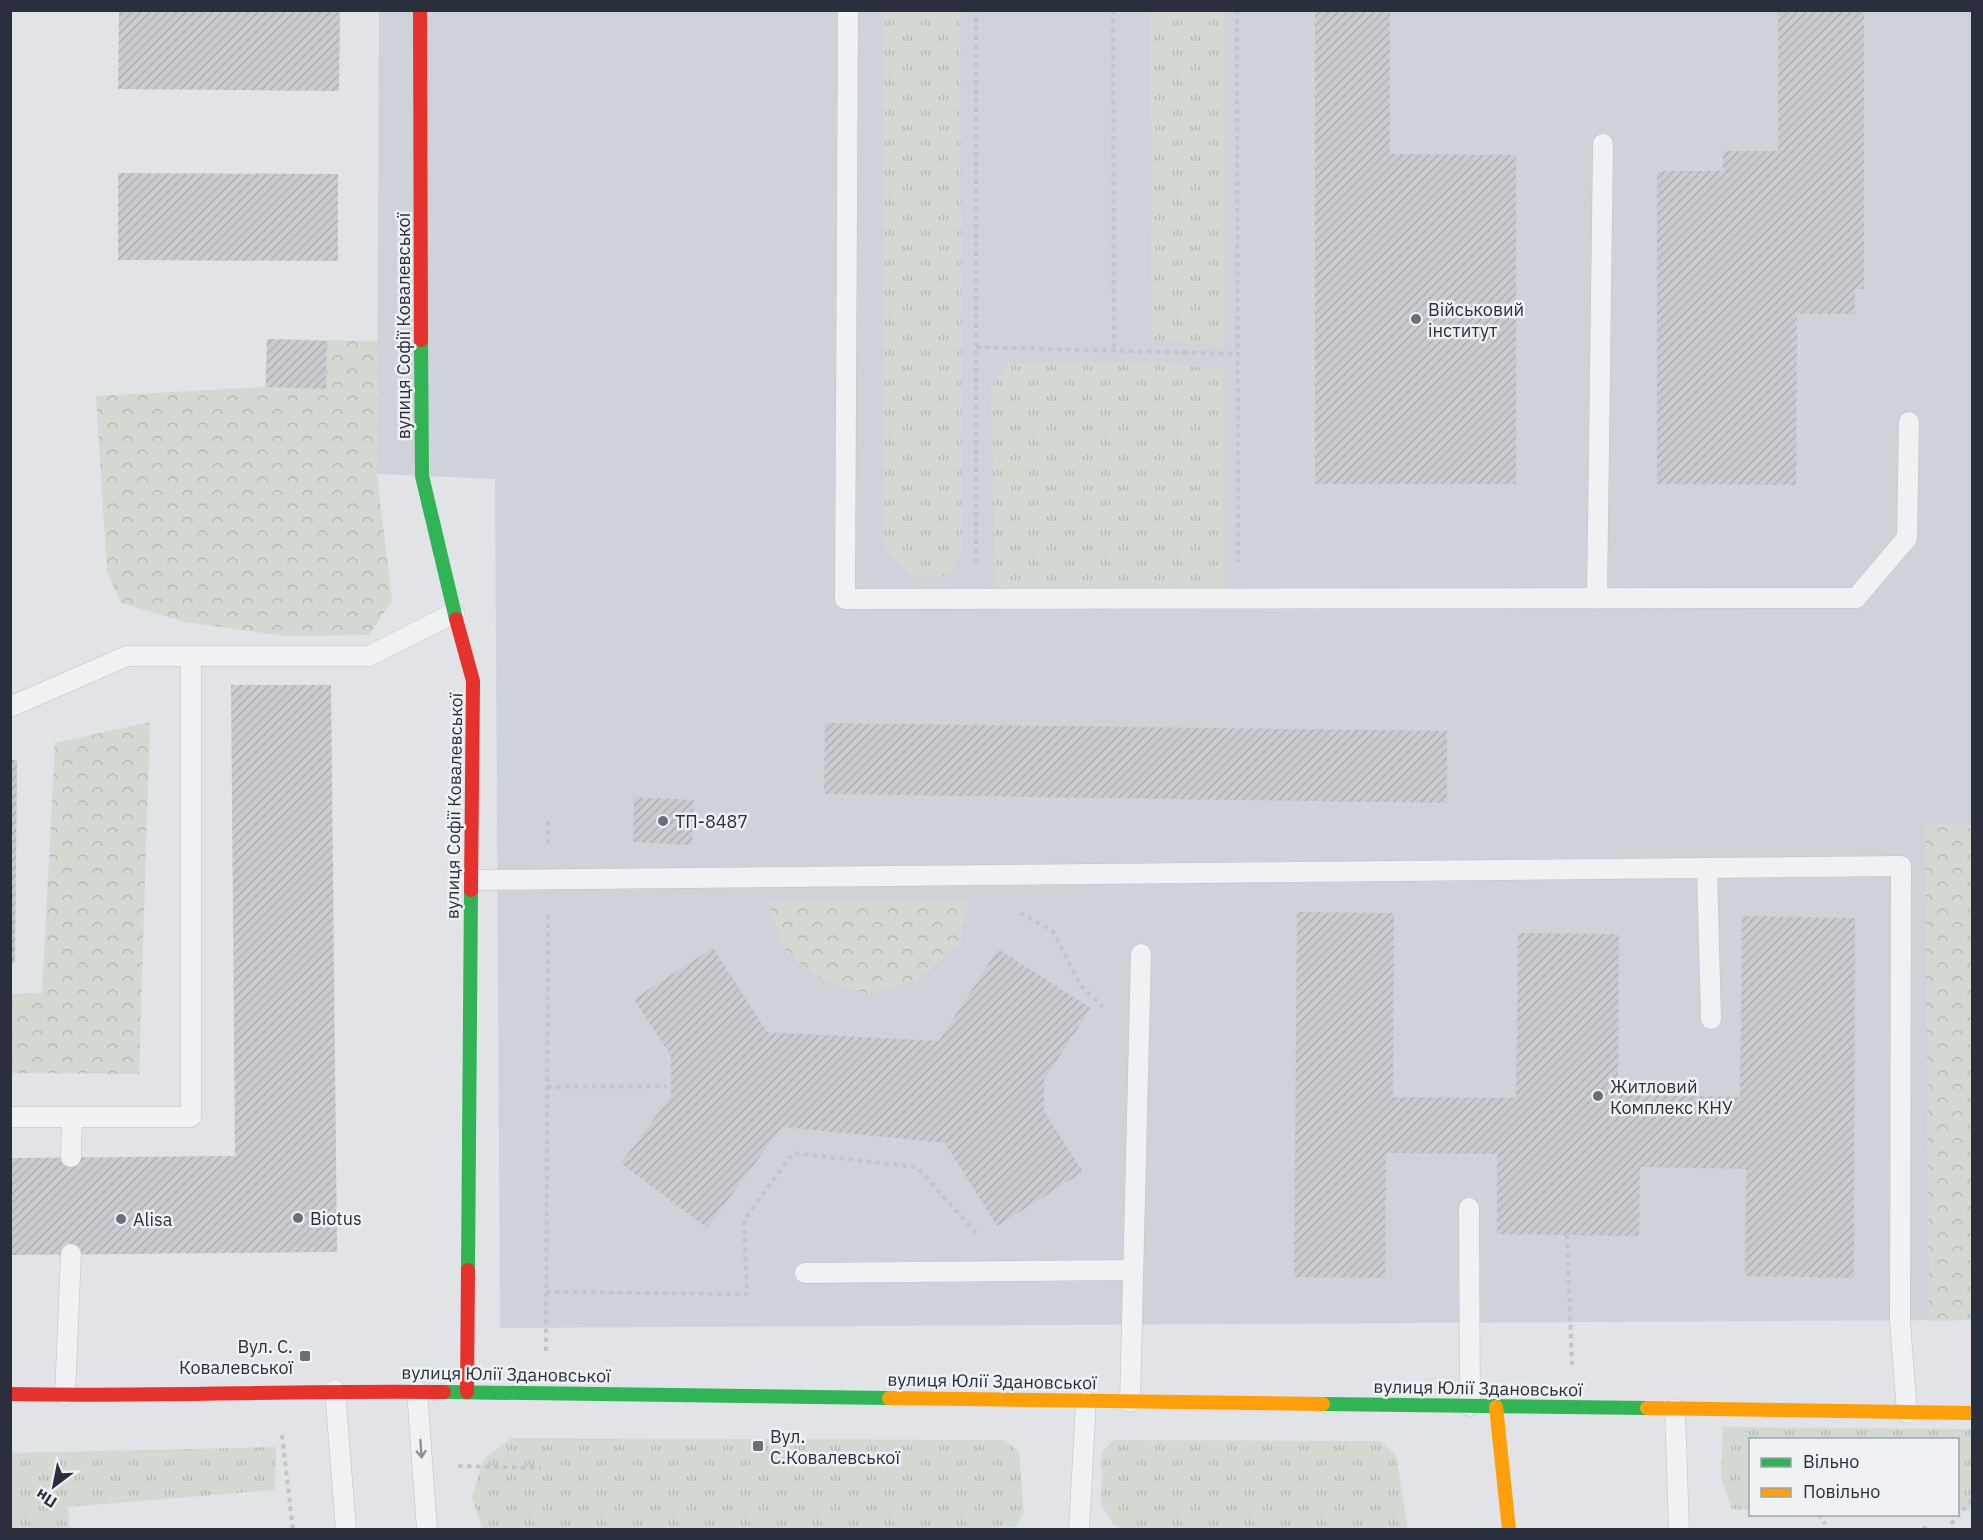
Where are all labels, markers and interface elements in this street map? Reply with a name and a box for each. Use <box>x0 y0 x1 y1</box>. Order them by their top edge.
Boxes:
street label: вулиця Софії Ковалевської <box>392 212 415 439</box>
place label: Військовий інститут <box>1428 298 1524 342</box>
marker: Військовий інститут <box>1409 312 1423 326</box>
street label: вулиця Софії Ковалевської <box>441 692 467 919</box>
place label: ТП-8487 <box>675 810 748 833</box>
marker: ТП-8487 <box>656 814 670 828</box>
place label: Житловий Комплекс КНУ <box>1610 1075 1733 1119</box>
marker: Житловий Комплекс КНУ <box>1591 1089 1605 1103</box>
place label: Biotus <box>310 1207 362 1230</box>
place label: Alisa <box>133 1208 173 1231</box>
marker: Biotus <box>291 1211 305 1225</box>
marker: Alisa <box>114 1212 128 1226</box>
place label: Вул. С. Ковалевської <box>179 1335 293 1379</box>
marker: Вул. С. Ковалевської <box>298 1349 312 1363</box>
street label: вулиця Юлії Здановської <box>401 1361 611 1387</box>
street label: вулиця Юлії Здановської <box>887 1368 1097 1394</box>
street label: вулиця Юлії Здановської <box>1373 1375 1583 1401</box>
place label: Вул. С.Ковалевської <box>770 1425 900 1469</box>
legend <box>1749 1438 1959 1516</box>
one-way arrow <box>416 1439 427 1459</box>
marker: Вул. С.Ковалевської <box>751 1439 765 1453</box>
text: Вільно <box>1803 1450 1859 1473</box>
north arrow <box>24 1456 84 1516</box>
text: Повільно <box>1803 1480 1880 1503</box>
text: Пн <box>32 1485 60 1513</box>

